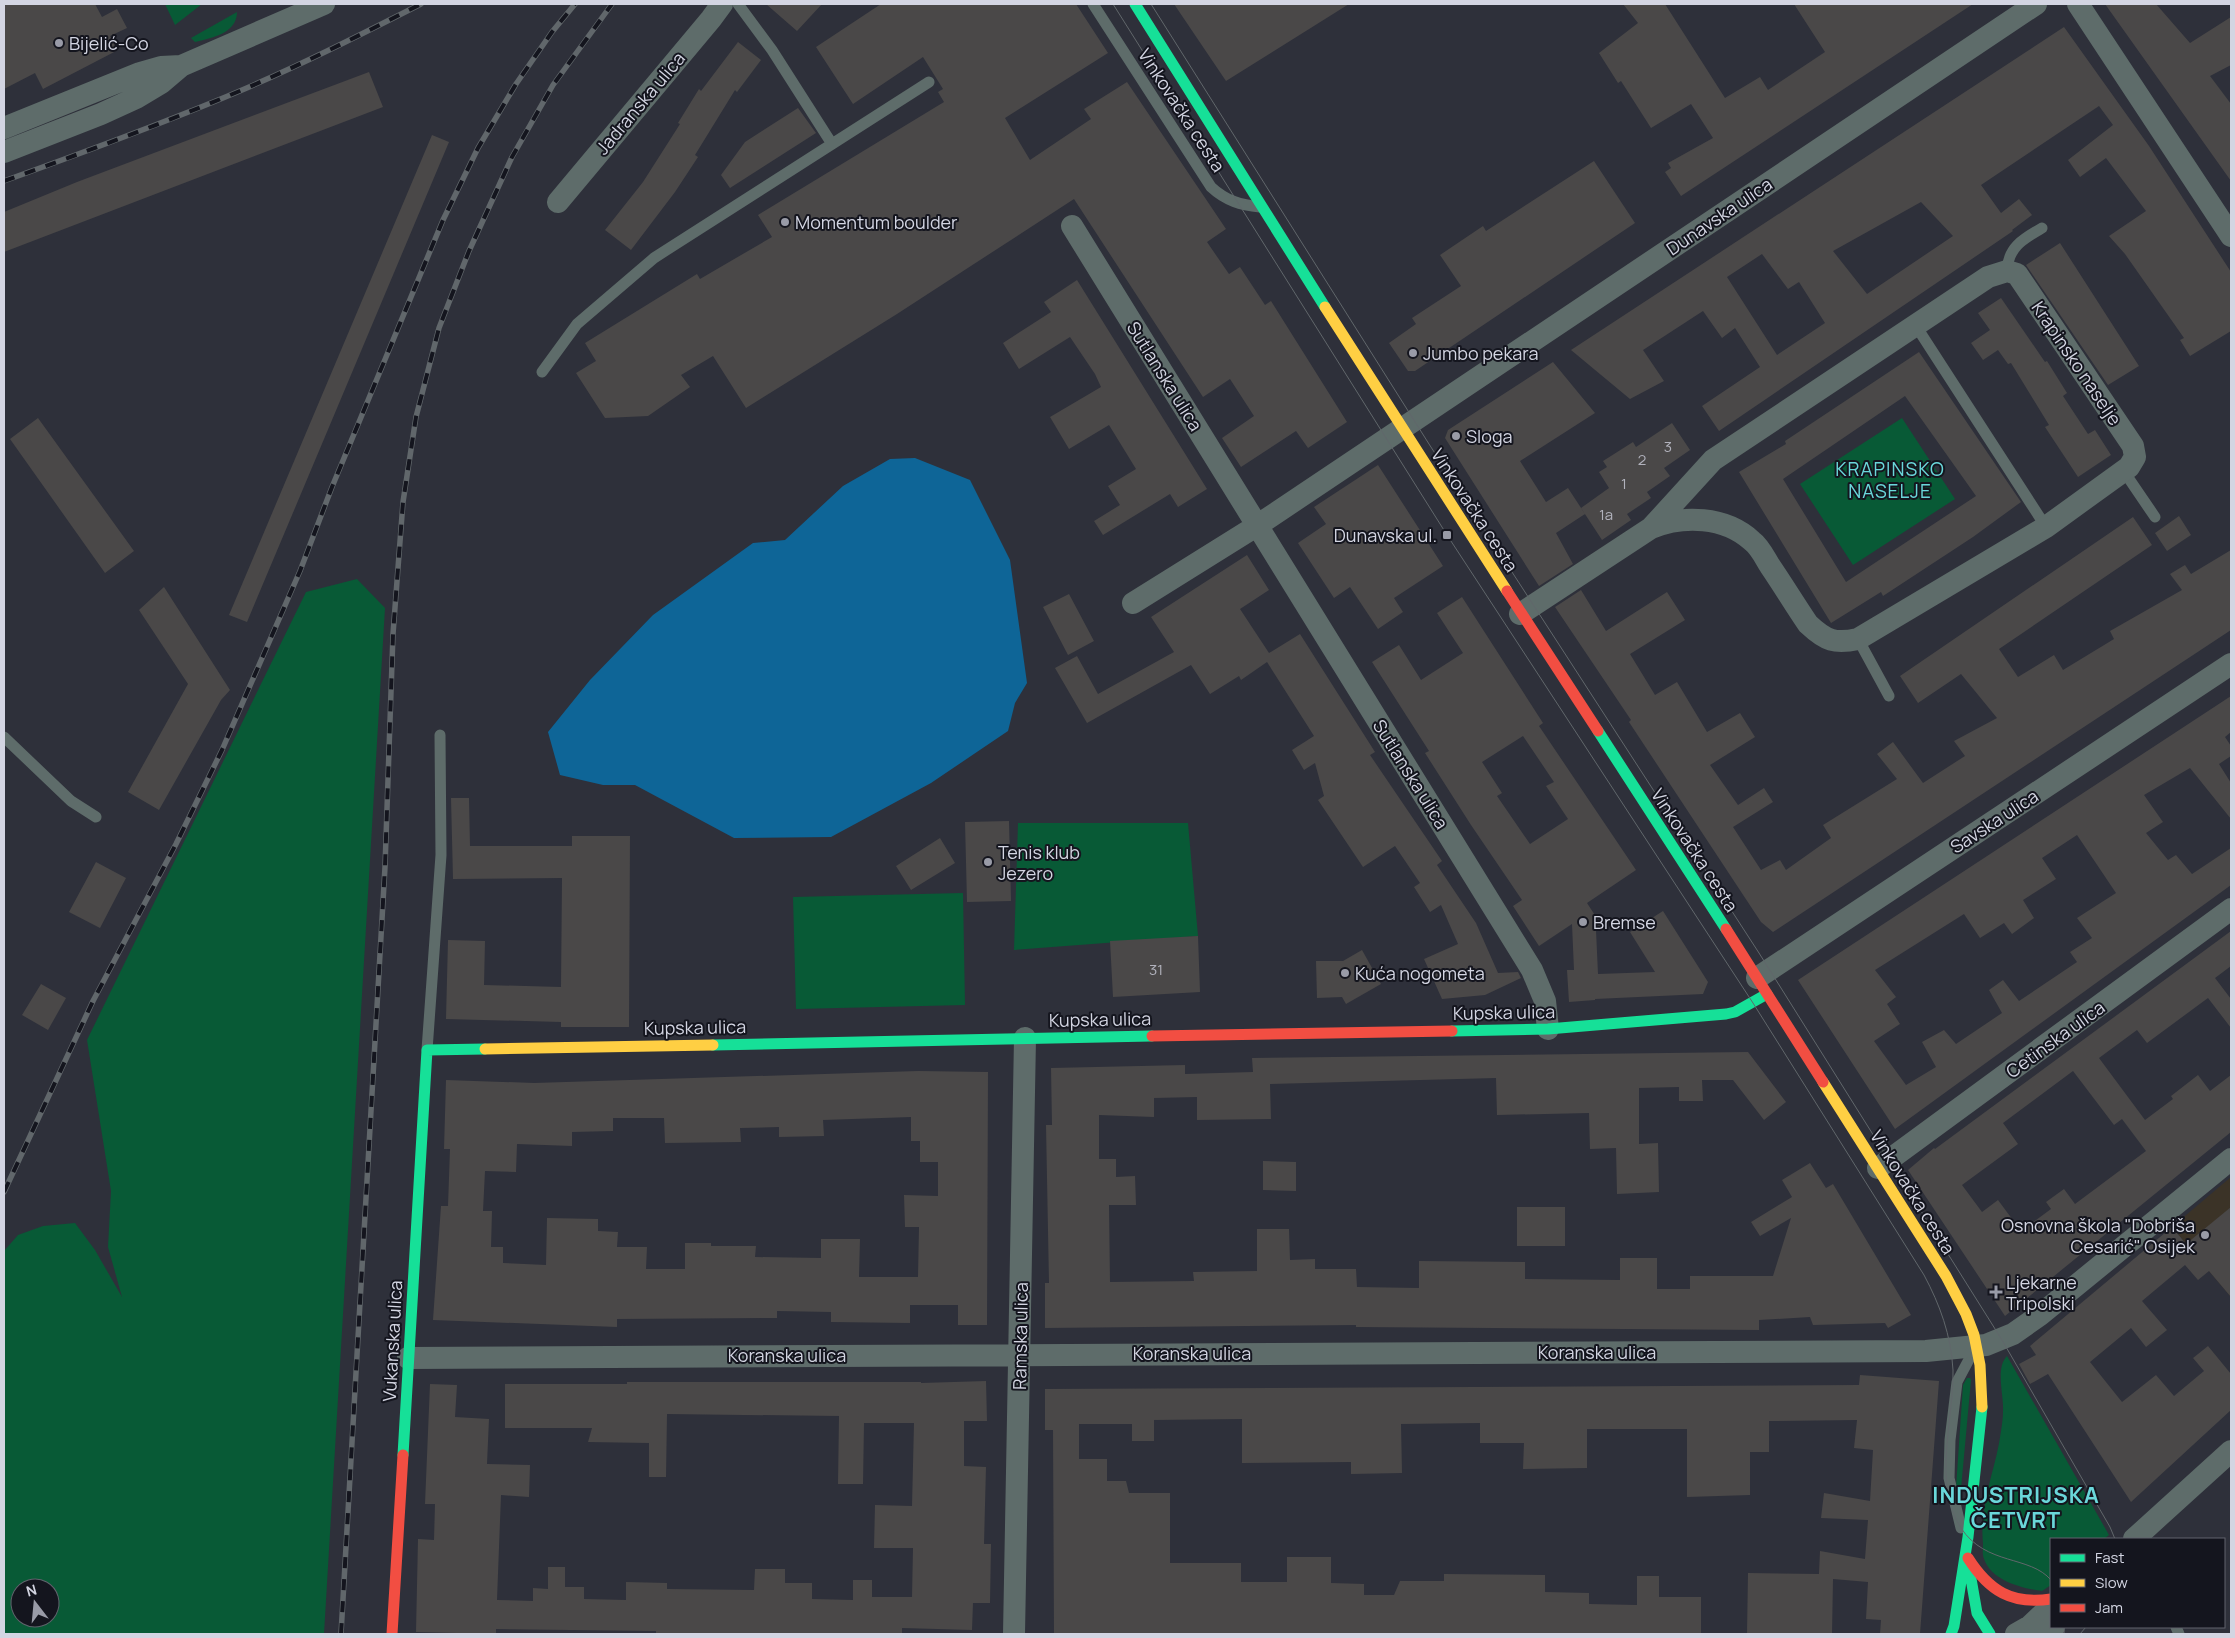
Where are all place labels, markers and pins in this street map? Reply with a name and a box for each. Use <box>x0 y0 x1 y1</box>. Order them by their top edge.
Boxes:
place label: Bijelić-Co <box>69 31 149 55</box>
marker: Bijelić-Co <box>53 37 65 49</box>
place label: Momentum boulder <box>795 210 958 234</box>
marker: Momentum boulder <box>779 216 791 228</box>
place label: Jumbo pekara <box>1423 341 1538 365</box>
marker: Jumbo pekara <box>1407 347 1419 359</box>
place label: Sloga <box>1466 424 1513 448</box>
marker: Sloga <box>1450 430 1462 442</box>
place label: Dunavska ul. <box>1334 523 1437 547</box>
marker: Dunavska ul. <box>1441 529 1453 541</box>
place label: Tenis klub Jezero <box>998 840 1080 885</box>
marker: Tenis klub Jezero <box>982 856 994 868</box>
place label: Bremse <box>1593 910 1656 934</box>
marker: Bremse <box>1577 916 1589 928</box>
place label: Kuća nogometa <box>1355 961 1485 985</box>
marker: Kuća nogometa <box>1339 967 1351 979</box>
place label: Osnovna škola "Dobriša Cesarić" Osijek <box>2001 1213 2196 1258</box>
marker: Osnovna škola "Dobriša Cesarić" Osijek <box>2199 1229 2211 1241</box>
place label: Ljekarne Tripolski <box>2006 1270 2077 1315</box>
marker: Ljekarne Tripolski <box>1990 1286 2002 1298</box>

